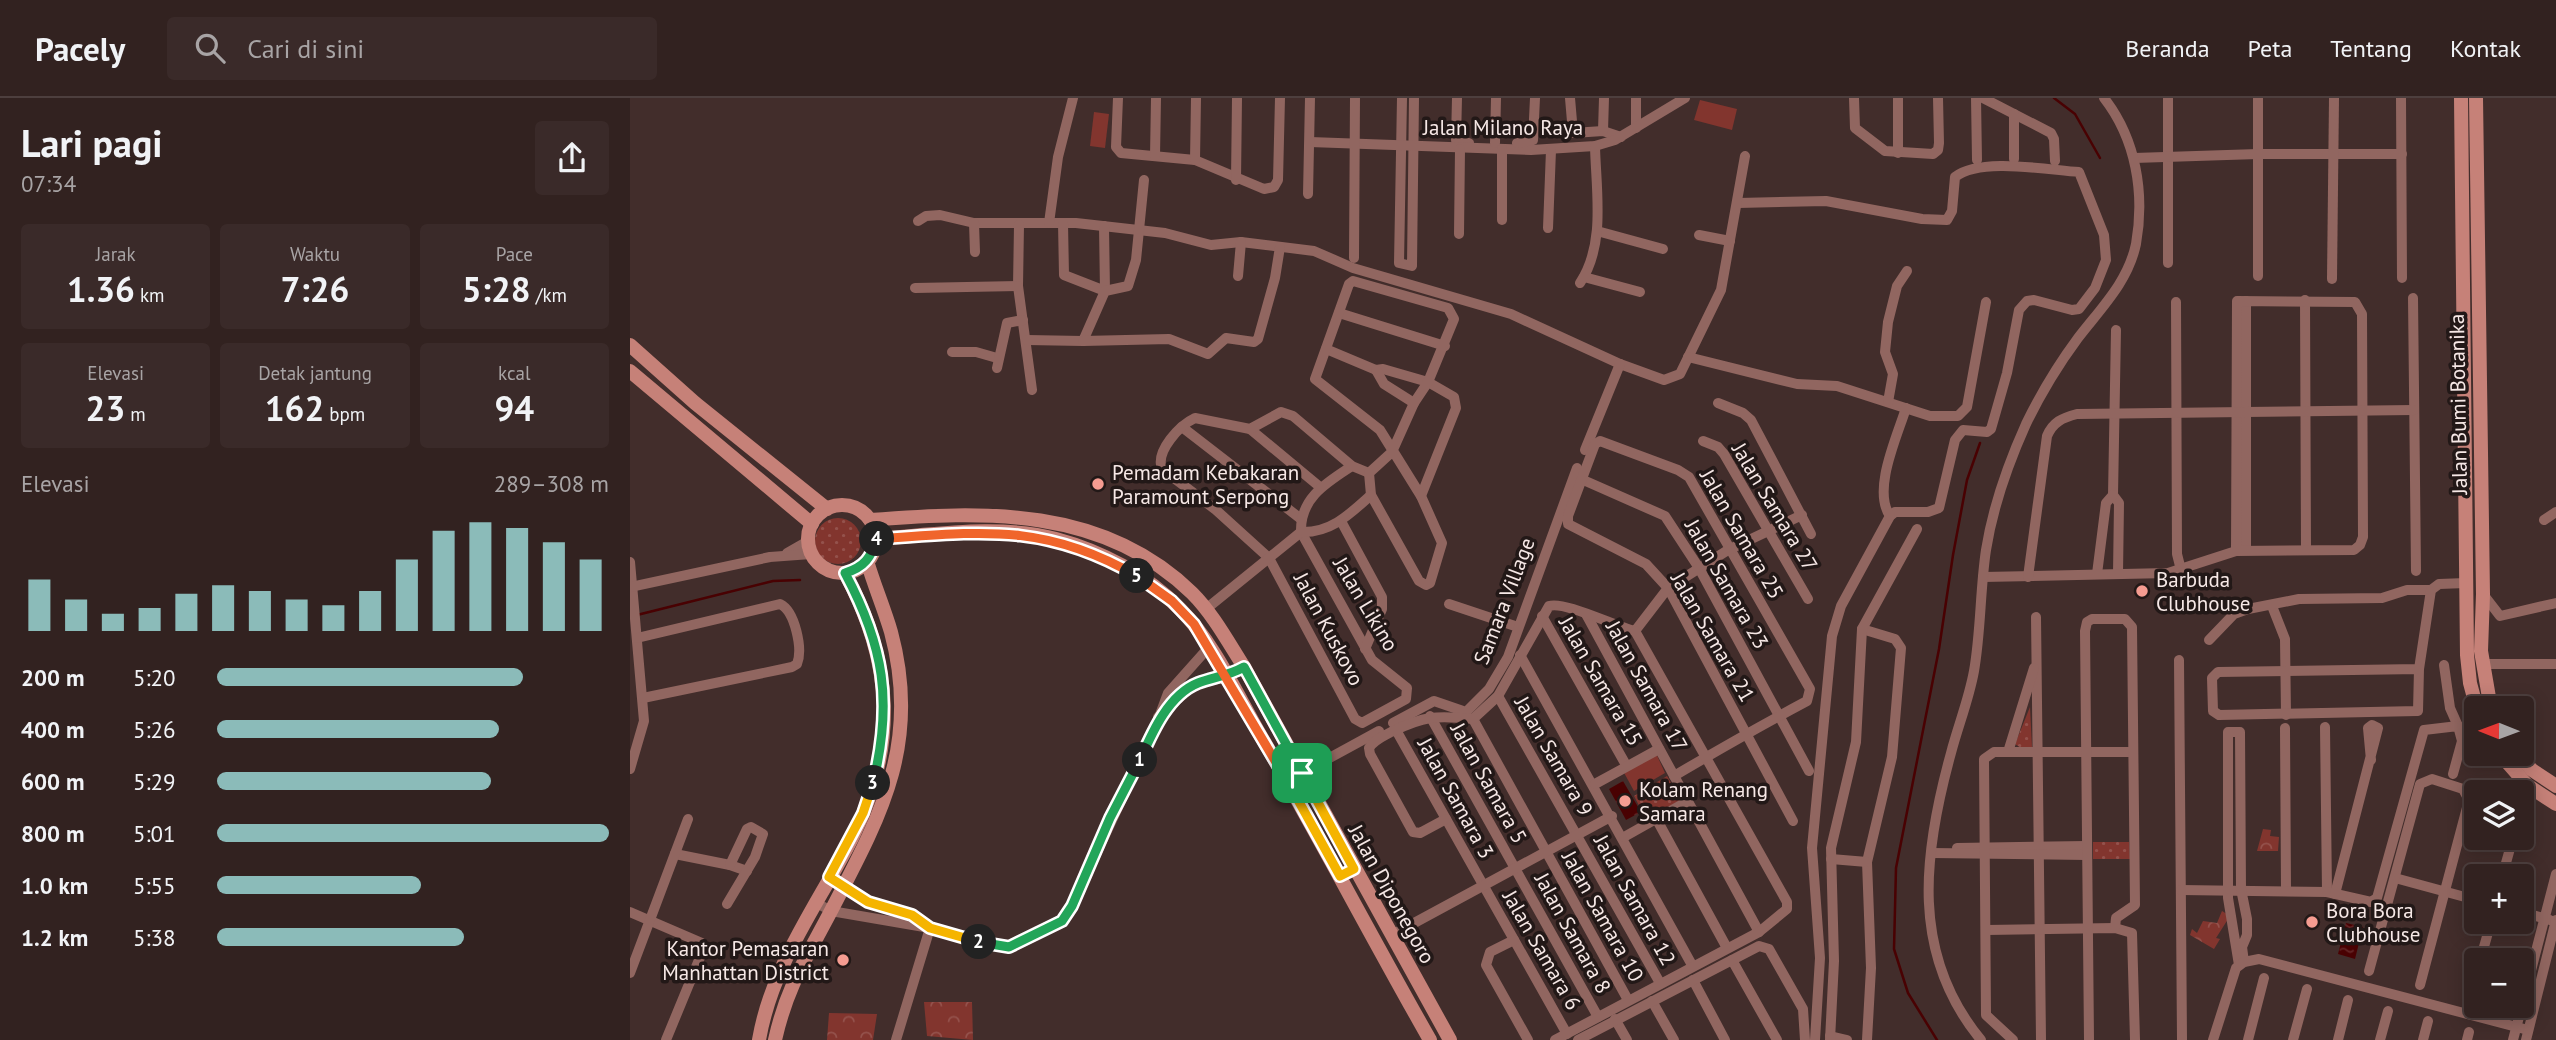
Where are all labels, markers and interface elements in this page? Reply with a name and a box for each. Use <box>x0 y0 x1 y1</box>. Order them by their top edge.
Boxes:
search box <box>167 17 657 80</box>
text: Pacely <box>35 27 125 70</box>
icon: search <box>191 29 229 67</box>
text: Cari di sini <box>247 32 364 65</box>
text: Beranda <box>2125 33 2210 64</box>
text: Peta <box>2248 33 2292 64</box>
text: Tentang <box>2330 33 2412 64</box>
text: Kontak <box>2450 33 2521 64</box>
street label: Jalan Milano Raya <box>1422 114 1583 141</box>
text: Lari pagi <box>21 118 163 167</box>
button: share <box>535 121 609 195</box>
text: 07:34 <box>21 169 76 198</box>
text: Jarak <box>96 242 136 266</box>
text: Waktu <box>290 242 340 266</box>
text: Pace <box>496 242 533 266</box>
text: 1.36 <box>67 266 135 312</box>
text: 7:26 <box>281 266 349 312</box>
text: 5:28 <box>462 266 531 312</box>
text: km <box>135 283 165 307</box>
text: /km <box>531 283 567 307</box>
street label: Jalan Bumi Botanika <box>2443 313 2473 496</box>
text: Elevasi <box>87 361 144 385</box>
text: Detak jantung <box>258 361 372 385</box>
text: kcal <box>498 361 531 385</box>
text: 23 <box>86 385 125 431</box>
text: 162 <box>265 385 324 431</box>
text: 94 <box>494 385 534 431</box>
text: m <box>125 402 146 426</box>
text: bpm <box>324 402 365 426</box>
street label: Jalan Samara 27 <box>1726 437 1824 576</box>
place label: Pemadam Kebakaran Paramount Serpong <box>1112 459 1299 510</box>
street label: Jalan Samara 25 <box>1693 463 1790 604</box>
text: Elevasi <box>21 469 90 498</box>
text: 289–308 m <box>494 469 609 498</box>
marker: Pemadam Kebakaran Paramount Serpong <box>1090 476 1106 492</box>
street label: Jalan Samara 23 <box>1678 513 1775 654</box>
pin: 4 <box>860 522 894 556</box>
text: 4 <box>871 526 882 550</box>
street label: Samara Village <box>1467 534 1541 668</box>
street label: Jalan Likino <box>1327 551 1405 656</box>
pin: 5 <box>1120 559 1154 594</box>
text: 5 <box>1131 563 1142 587</box>
street label: Jalan Samara 21 <box>1664 566 1761 707</box>
place label: Barbuda Clubhouse <box>2156 566 2250 617</box>
street label: Jalan Kuskovo <box>1287 567 1370 690</box>
marker: Barbuda Clubhouse <box>2134 583 2150 599</box>
street label: Jalan Samara 15 <box>1552 610 1649 751</box>
street label: Jalan Samara 17 <box>1599 615 1694 756</box>
text: 200 m <box>21 663 84 692</box>
text: 5:20 <box>133 663 176 692</box>
street label: Jalan Samara 9 <box>1508 690 1599 821</box>
north arrow <box>2464 696 2534 766</box>
map controls <box>2464 696 2534 1018</box>
text: 400 m <box>21 715 84 744</box>
text: 5:26 <box>133 715 176 744</box>
street label: Jalan Samara 5 <box>1444 717 1533 848</box>
street label: Jalan Samara 3 <box>1411 732 1500 863</box>
pin: 1 <box>1122 742 1158 778</box>
pin <box>1272 743 1332 803</box>
text: 1 <box>1134 747 1145 771</box>
icon: arrive <box>1283 754 1321 792</box>
pin: 3 <box>856 766 890 800</box>
text: 600 m <box>21 767 84 796</box>
text: 5:29 <box>133 767 176 796</box>
text: 3 <box>867 770 878 794</box>
place label: Kolam Renang Samara <box>1639 776 1768 827</box>
button: layers <box>2464 780 2534 850</box>
marker: Kolam Renang Samara <box>1617 793 1633 809</box>
text: 800 m <box>21 819 84 848</box>
text: 5:01 <box>133 819 176 848</box>
street label: Jalan Diponegoro <box>1342 819 1441 968</box>
street label: Jalan Samara 12 <box>1587 829 1682 970</box>
street label: Jalan Samara 10 <box>1555 845 1650 986</box>
button: + <box>2464 864 2534 934</box>
street label: Jalan Samara 8 <box>1528 867 1617 998</box>
text: 1.0 km <box>21 871 88 900</box>
text: 5:55 <box>133 871 176 900</box>
street label: Jalan Samara 6 <box>1496 884 1587 1015</box>
place label: Bora Bora Clubhouse <box>2326 897 2420 948</box>
marker: Bora Bora Clubhouse <box>2304 914 2320 930</box>
text: 1.2 km <box>21 923 88 952</box>
text: 5:38 <box>133 923 176 952</box>
pin: 2 <box>962 924 996 960</box>
text: 2 <box>973 929 984 953</box>
place label: Kantor Pemasaran Manhattan District <box>662 935 829 986</box>
button: − <box>2464 948 2534 1018</box>
marker: Kantor Pemasaran Manhattan District <box>835 952 851 968</box>

